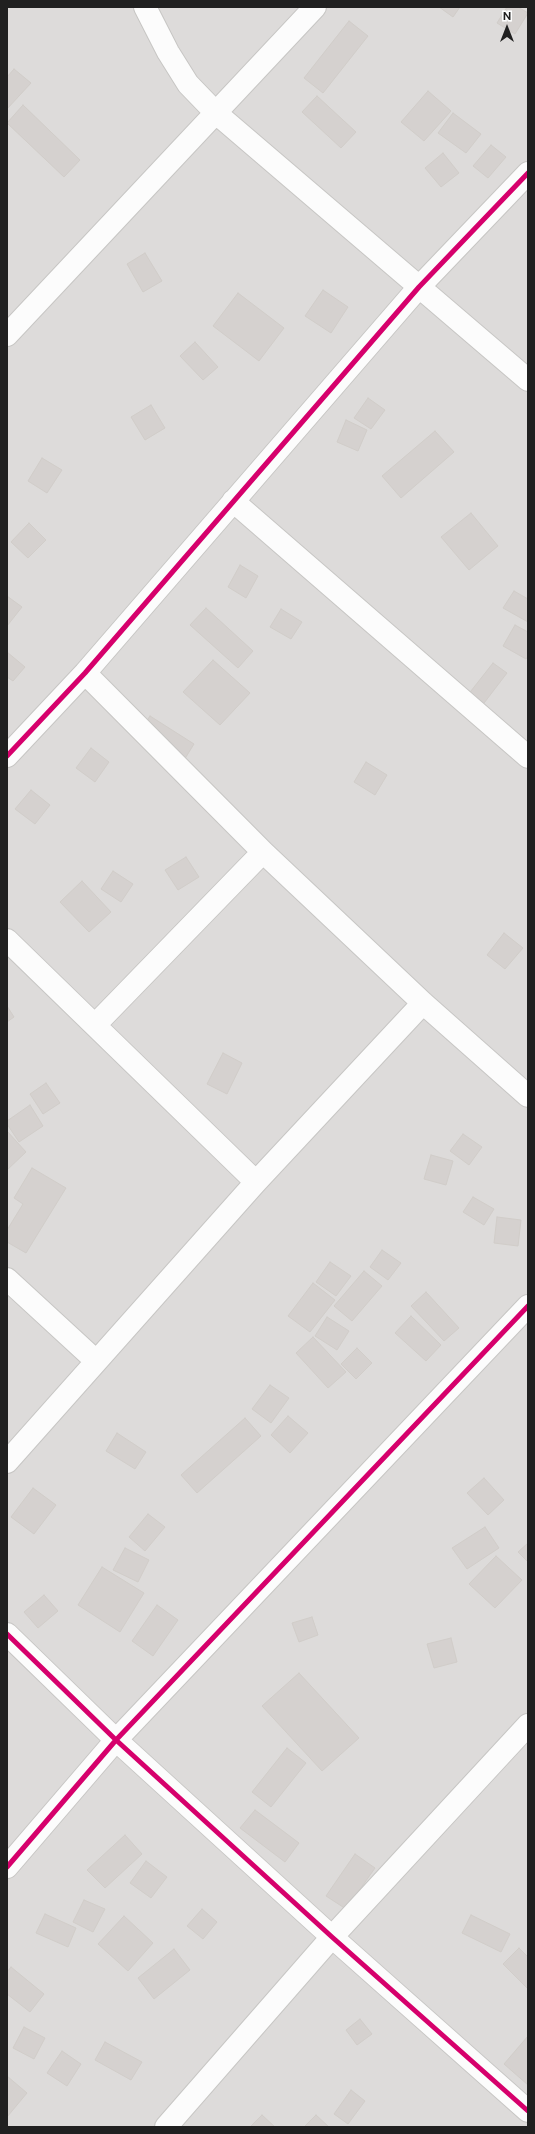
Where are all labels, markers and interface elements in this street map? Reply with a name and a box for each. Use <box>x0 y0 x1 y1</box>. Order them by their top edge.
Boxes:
north arrow <box>487 8 527 48</box>
text: N <box>503 10 511 22</box>

